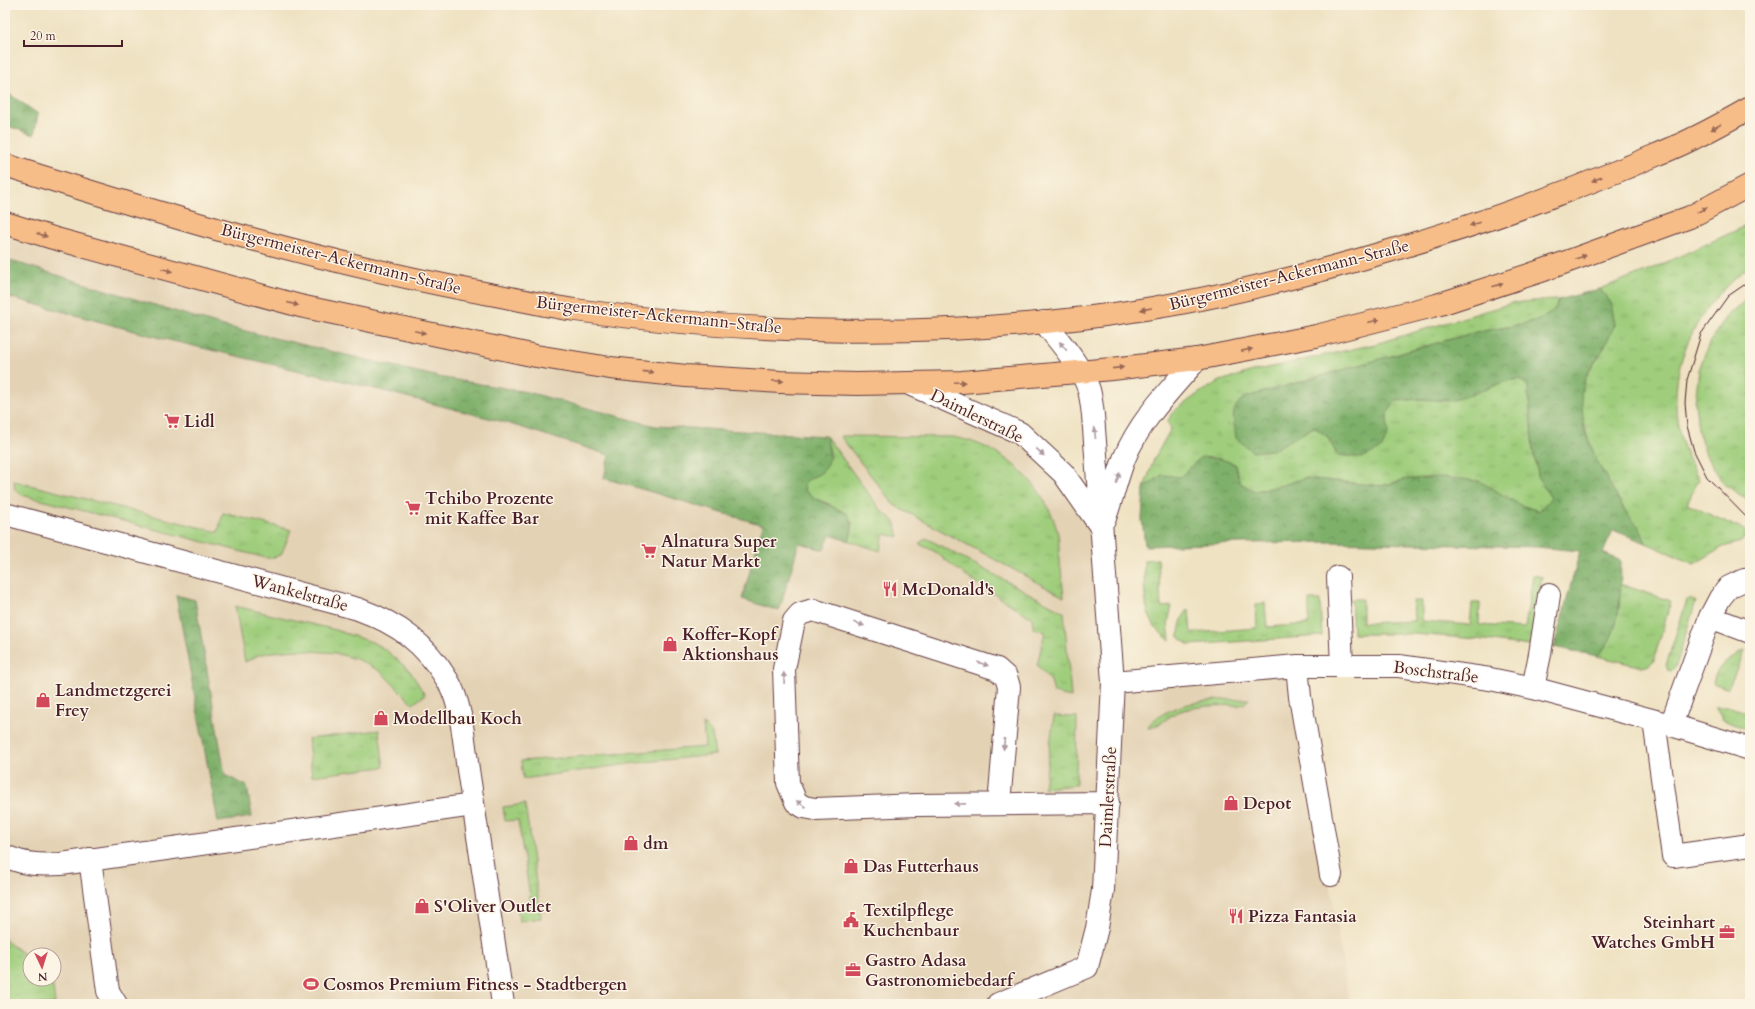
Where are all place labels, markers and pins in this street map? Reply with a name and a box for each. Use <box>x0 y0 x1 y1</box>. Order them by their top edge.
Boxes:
place label: Lidl <box>184 410 215 433</box>
supermarket icon: Lidl <box>163 412 181 430</box>
place label: Tchibo Prozente mit Kaffee Bar <box>425 487 554 530</box>
supermarket icon: Tchibo Prozente mit Kaffee Bar <box>404 499 422 517</box>
place label: Alnatura Super Natur Markt <box>661 530 777 573</box>
supermarket icon: Alnatura Super Natur Markt <box>640 542 658 560</box>
place label: McDonald's <box>902 578 994 601</box>
restaurant icon: McDonald's <box>881 580 899 598</box>
place label: Koffer-Kopf Aktionshaus <box>682 623 779 666</box>
shop icon: Koffer-Kopf Aktionshaus <box>661 635 679 653</box>
place label: Landmetzgerei Frey <box>55 679 171 722</box>
shop icon: Landmetzgerei Frey <box>34 691 52 709</box>
place label: Modellbau Koch <box>393 707 522 730</box>
shop icon: Modellbau Koch <box>372 709 390 727</box>
place label: Depot <box>1243 792 1291 815</box>
shop icon: Depot <box>1222 794 1240 812</box>
place label: dm <box>643 832 669 855</box>
shop icon: dm <box>622 834 640 852</box>
place label: Das Futterhaus <box>863 855 979 878</box>
shop icon: Das Futterhaus <box>842 857 860 875</box>
place label: S'Oliver Outlet <box>434 895 551 918</box>
shop icon: S'Oliver Outlet <box>413 897 431 915</box>
place label: Textilpflege Kuchenbaur <box>863 899 959 942</box>
place label: Pizza Fantasia <box>1248 905 1357 928</box>
restaurant icon: Pizza Fantasia <box>1227 907 1245 925</box>
public building icon: Textilpflege Kuchenbaur <box>842 911 860 929</box>
place label: Steinhart Watches GmbH <box>1590 911 1715 954</box>
office icon: Steinhart Watches GmbH <box>1718 923 1736 941</box>
place label: Gastro Adasa Gastronomiebedarf <box>865 949 1016 992</box>
office icon: Gastro Adasa Gastronomiebedarf <box>844 961 862 979</box>
place label: Cosmos Premium Fitness - Stadtbergen <box>323 973 627 996</box>
sports icon: Cosmos Premium Fitness - Stadtbergen <box>302 975 320 993</box>

